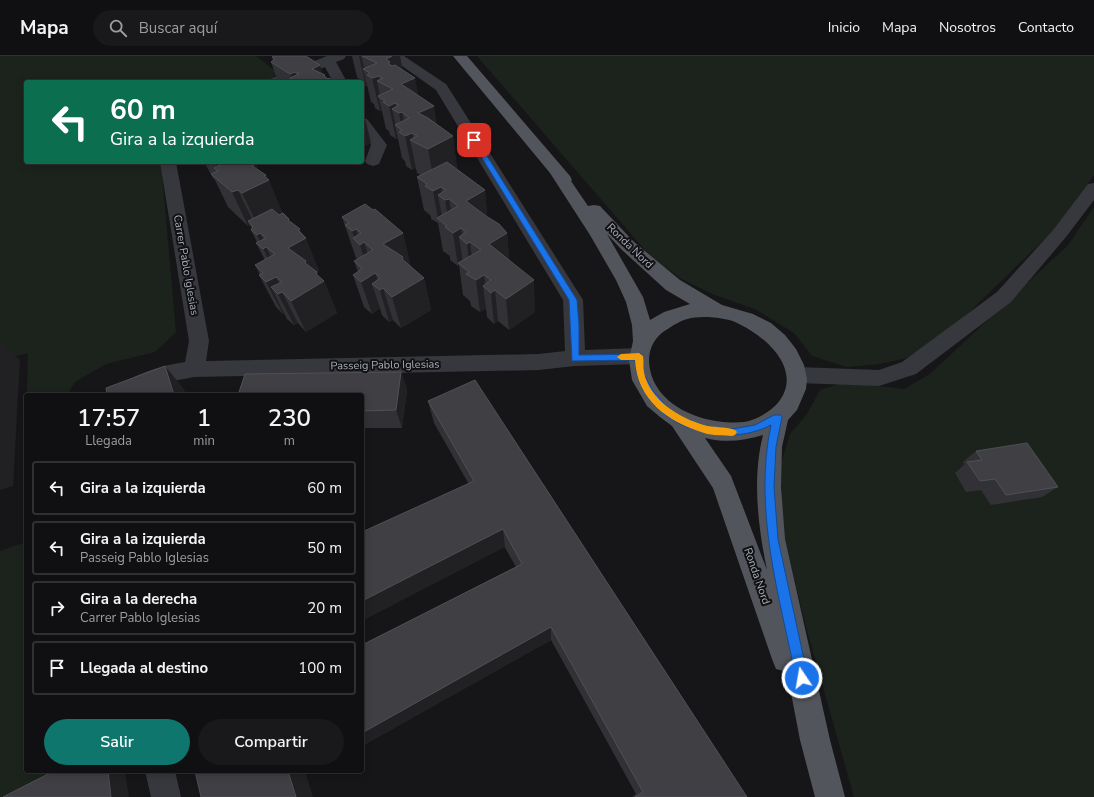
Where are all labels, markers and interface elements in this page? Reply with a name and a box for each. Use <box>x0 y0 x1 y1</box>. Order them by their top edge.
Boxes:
search box <box>93 10 373 46</box>
text: Mapa <box>20 15 69 41</box>
icon: search <box>107 17 129 39</box>
text: Buscar aquí <box>139 18 217 38</box>
text: Inicio <box>828 18 860 37</box>
text: Mapa <box>882 18 917 37</box>
text: Nosotros <box>939 18 996 37</box>
text: Contacto <box>1018 18 1074 37</box>
text: 60 m <box>110 91 176 129</box>
icon: left <box>44 96 96 148</box>
pin <box>457 123 491 157</box>
text: Gira a la izquierda <box>110 127 254 151</box>
icon: arrive <box>463 129 485 151</box>
street label: Carrer Pablo Iglesias <box>170 214 202 316</box>
street label: Ronda Nord <box>603 220 657 272</box>
street label: Passeig Pablo Iglesias <box>330 357 440 373</box>
text: 17:57 <box>77 402 140 434</box>
text: 1 <box>197 402 211 434</box>
text: 230 <box>268 402 311 434</box>
text: Llegada <box>85 432 132 450</box>
text: min <box>193 432 215 450</box>
text: m <box>284 432 295 450</box>
icon: left <box>46 477 68 499</box>
text: Gira a la izquierda <box>80 478 206 498</box>
text: 60 m <box>307 478 342 498</box>
text: Gira a la izquierda <box>80 529 206 549</box>
icon: left <box>46 537 68 559</box>
text: 50 m <box>307 538 342 558</box>
street label: Ronda Nord <box>740 546 774 606</box>
text: Passeig Pablo Iglesias <box>80 549 209 567</box>
text: Gira a la derecha <box>80 589 197 609</box>
icon: right <box>46 597 68 619</box>
text: 20 m <box>307 598 342 618</box>
text: Carrer Pablo Iglesias <box>80 609 200 627</box>
icon: arrive <box>46 657 68 679</box>
position arrow <box>781 657 823 699</box>
text: Llegada al destino <box>80 658 208 678</box>
text: 100 m <box>298 658 342 678</box>
button: Salir <box>44 719 190 765</box>
button: Compartir <box>198 719 344 765</box>

